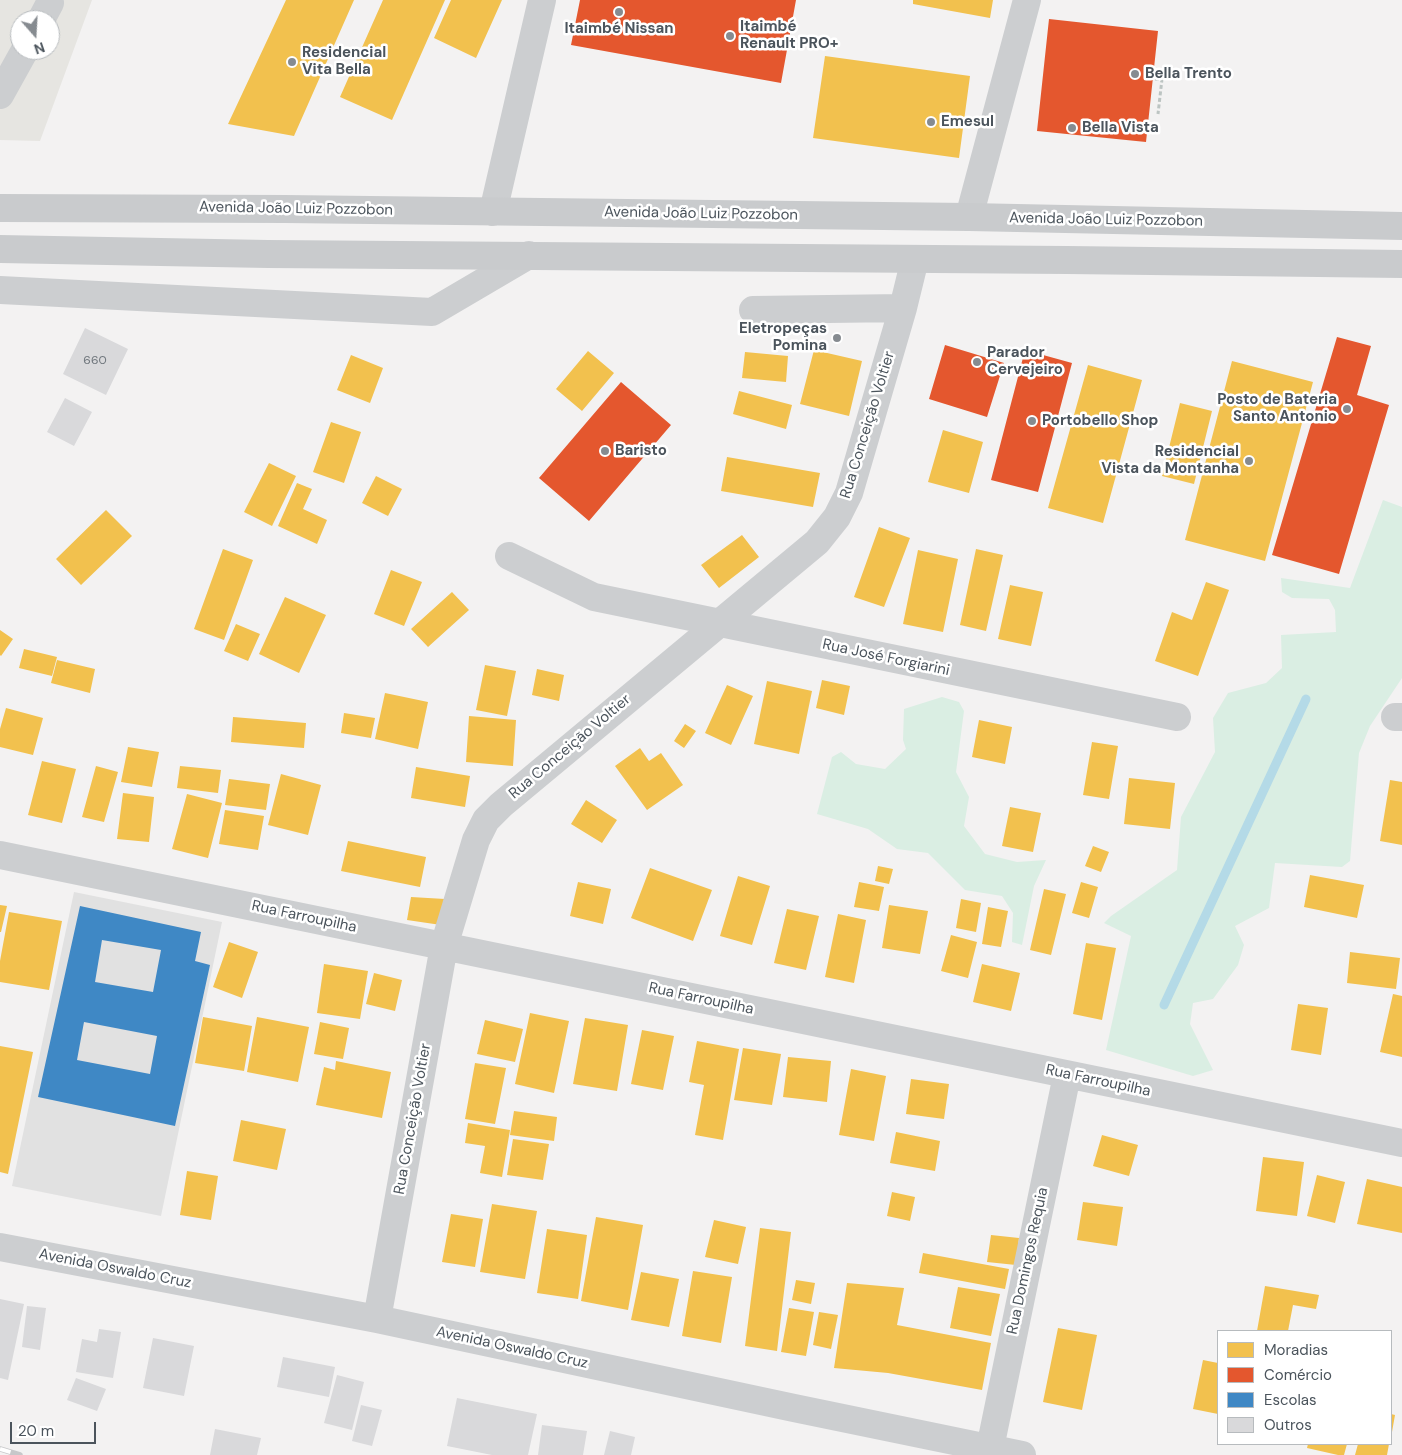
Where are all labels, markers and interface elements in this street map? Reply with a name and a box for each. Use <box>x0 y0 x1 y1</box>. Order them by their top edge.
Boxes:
marker: Itaimbé Nissan <box>613 6 625 18</box>
north arrow <box>10 10 60 60</box>
place label: Itaimbé Renault PRO+ <box>740 18 838 53</box>
place label: Itaimbé Nissan <box>564 20 674 38</box>
marker: Itaimbé Renault PRO+ <box>724 30 736 42</box>
text: N <box>32 38 47 58</box>
place label: Residencial Vita Bella <box>302 44 386 79</box>
marker: Residencial Vita Bella <box>286 56 298 68</box>
place label: Bella Trento <box>1145 65 1232 83</box>
marker: Bella Trento <box>1129 68 1141 80</box>
place label: Emesul <box>941 113 994 131</box>
marker: Emesul <box>925 116 937 128</box>
place label: Bella Vista <box>1082 119 1159 137</box>
marker: Bella Vista <box>1066 122 1078 134</box>
street label: Avenida João Luiz Pozzobon <box>199 198 393 220</box>
street label: Avenida João Luiz Pozzobon <box>604 203 798 225</box>
street label: Avenida João Luiz Pozzobon <box>1009 209 1203 231</box>
place label: Eletropeças Pomina <box>739 320 827 355</box>
marker: Eletropeças Pomina <box>831 332 843 344</box>
place label: Parador Cervejeiro <box>987 344 1063 379</box>
street label: Rua Conceição Voltier <box>837 349 899 501</box>
house number: 660 <box>83 354 107 368</box>
marker: Parador Cervejeiro <box>971 356 983 368</box>
place label: Posto de Bateria Santo Antonio <box>1217 391 1337 426</box>
marker: Posto de Bateria Santo Antonio <box>1341 403 1353 415</box>
place label: Portobello Shop <box>1042 412 1158 430</box>
marker: Portobello Shop <box>1026 415 1038 427</box>
place label: Baristo <box>615 442 667 460</box>
place label: Residencial Vista da Montanha <box>1101 443 1239 478</box>
marker: Baristo <box>599 445 611 457</box>
marker: Residencial Vista da Montanha <box>1243 455 1255 467</box>
street label: Rua José Forgiarini <box>821 636 951 680</box>
street label: Rua Conceição Voltier <box>506 691 634 803</box>
street label: Rua Farroupilha <box>250 897 358 937</box>
street label: Rua Farroupilha <box>647 979 755 1019</box>
street label: Rua Conceição Voltier <box>391 1042 435 1196</box>
street label: Rua Farroupilha <box>1044 1061 1152 1101</box>
street label: Rua Domingos Requia <box>1004 1186 1052 1336</box>
street label: Avenida Oswaldo Cruz <box>37 1245 193 1293</box>
street label: Avenida Oswaldo Cruz <box>435 1323 589 1373</box>
legend <box>1217 1330 1392 1445</box>
text: Moradias <box>1264 1340 1328 1360</box>
text: Comércio <box>1264 1365 1332 1385</box>
text: Escolas <box>1264 1390 1317 1410</box>
scale bar <box>12 1412 99 1444</box>
text: Outros <box>1264 1415 1312 1435</box>
text: 20 m <box>18 1421 54 1441</box>

